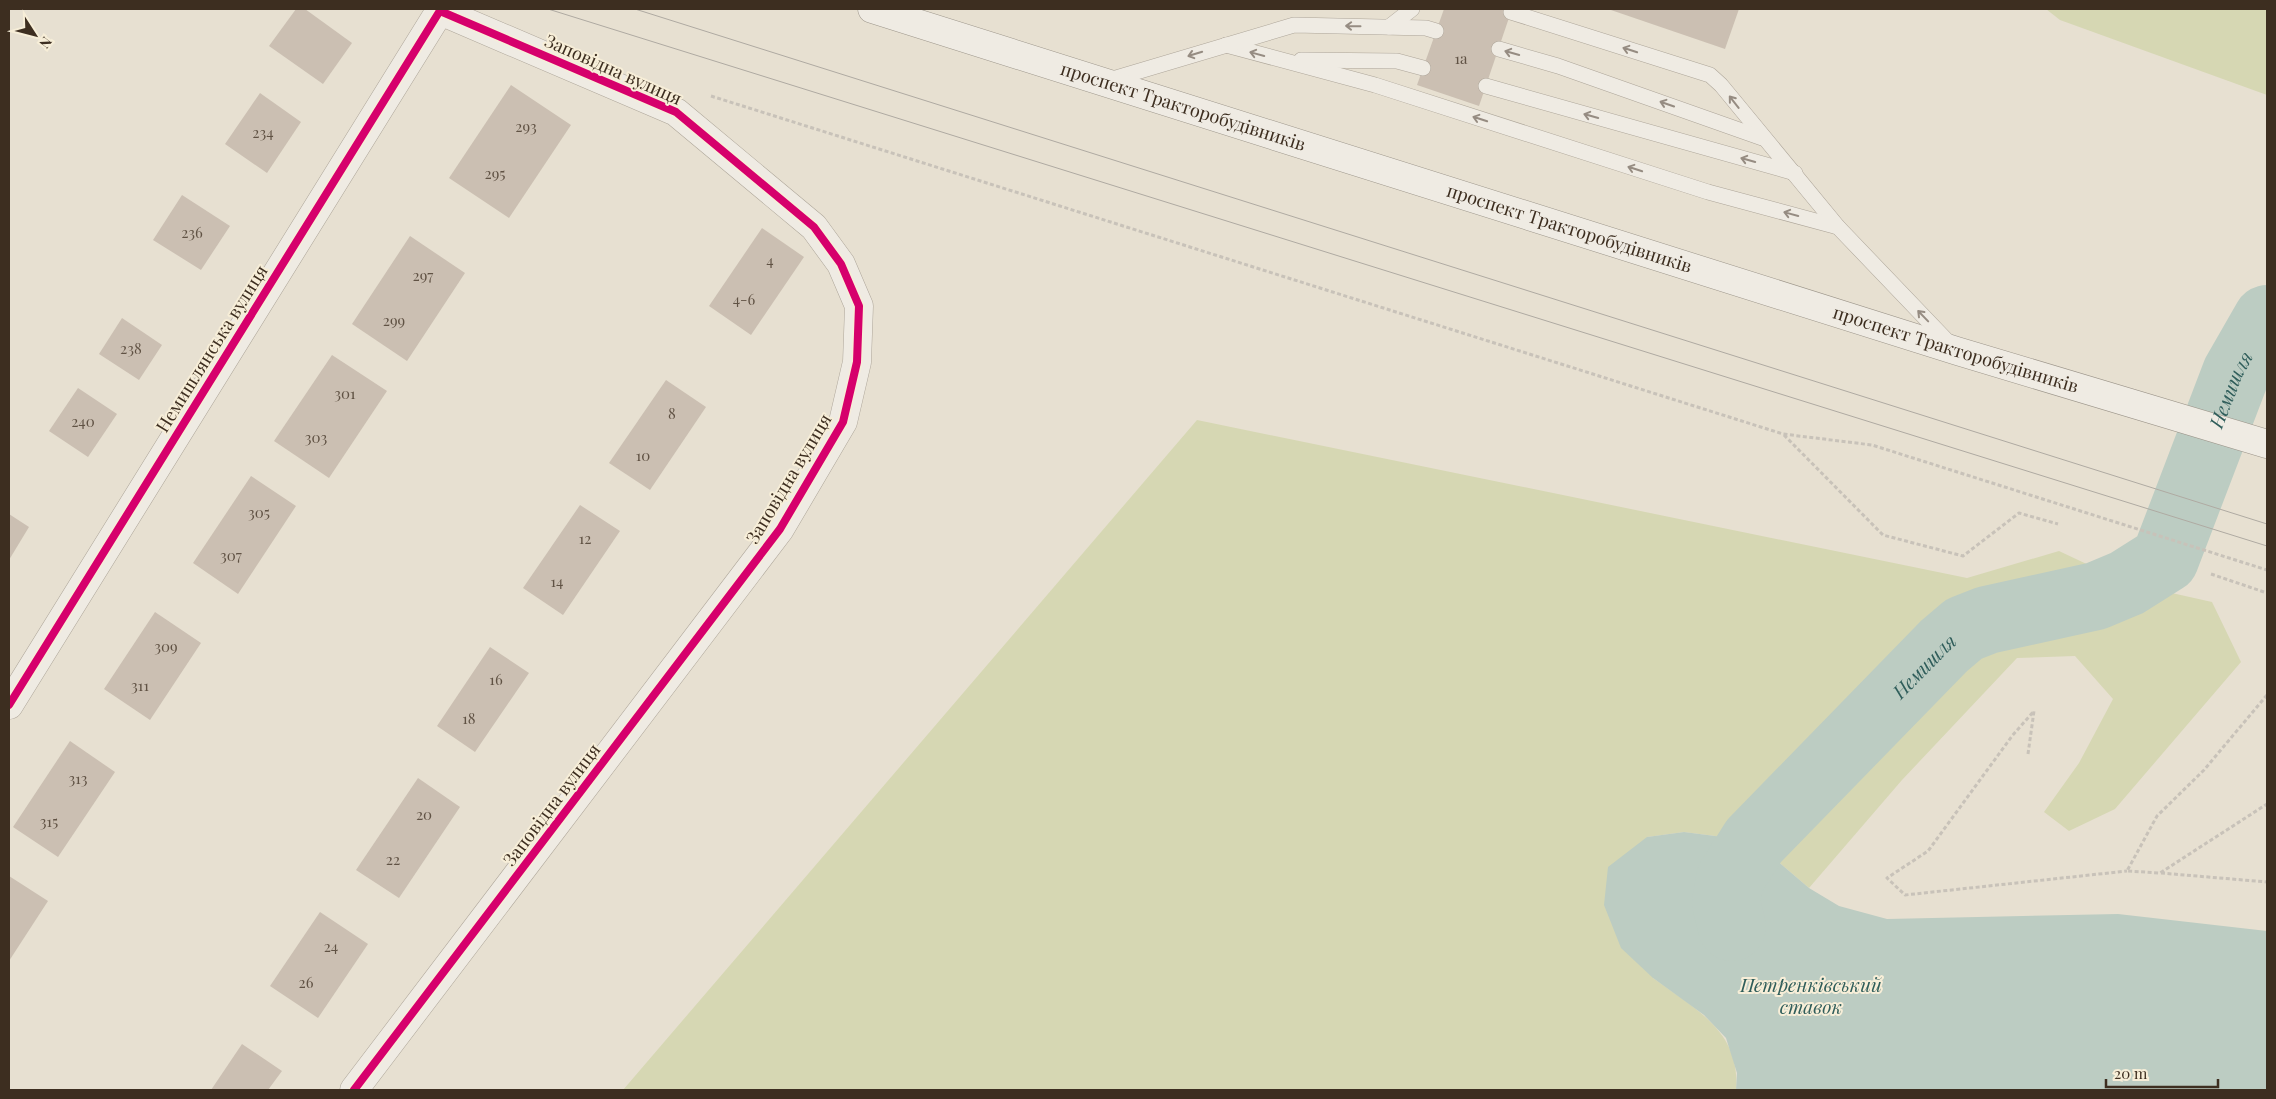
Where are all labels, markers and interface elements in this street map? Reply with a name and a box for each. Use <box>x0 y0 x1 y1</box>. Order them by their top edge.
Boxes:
north arrow <box>10 10 60 60</box>
one-way arrow <box>1345 21 1362 31</box>
street label: Заповідна вулиця <box>541 28 686 110</box>
text: N <box>35 33 57 53</box>
one-way arrow <box>1623 45 1638 54</box>
one-way arrow <box>1250 48 1266 58</box>
house number: 1а <box>1454 48 1468 68</box>
one-way arrow <box>1505 48 1521 58</box>
one-way arrow <box>1187 50 1203 60</box>
street label: проспект Тракторобудівників <box>1058 56 1309 156</box>
one-way arrow <box>1729 96 1740 109</box>
one-way arrow <box>1659 99 1675 108</box>
one-way arrow <box>1584 110 1600 120</box>
one-way arrow <box>1473 114 1489 123</box>
house number: 293 <box>515 116 537 136</box>
house number: 234 <box>252 122 274 142</box>
one-way arrow <box>1740 155 1756 165</box>
house number: 295 <box>484 163 506 183</box>
one-way arrow <box>1627 163 1643 173</box>
street label: проспект Тракторобудівників <box>1444 178 1695 278</box>
one-way arrow <box>1783 209 1799 219</box>
house number: 236 <box>181 222 203 242</box>
house number: 4 <box>766 250 774 270</box>
street label: Немишлянська вулиця <box>150 260 273 437</box>
house number: 297 <box>413 265 433 285</box>
house number: 4-6 <box>733 289 756 309</box>
street label: проспект Тракторобудівників <box>1830 300 2082 398</box>
one-way arrow <box>1917 309 1929 322</box>
house number: 299 <box>383 310 405 330</box>
house number: 238 <box>120 338 142 358</box>
water label: Немишля <box>2202 346 2258 432</box>
house number: 301 <box>334 383 356 403</box>
house number: 8 <box>668 403 676 423</box>
street label: Заповідна вулиця <box>740 409 837 548</box>
house number: 240 <box>71 411 95 431</box>
house number: 303 <box>305 427 327 447</box>
house number: 10 <box>636 445 650 465</box>
house number: 305 <box>248 502 270 522</box>
house number: 12 <box>579 528 591 548</box>
house number: 307 <box>220 545 242 565</box>
house number: 14 <box>551 571 563 591</box>
water label: Немишля <box>1885 627 1961 704</box>
house number: 309 <box>154 636 178 656</box>
house number: 16 <box>489 669 503 689</box>
house number: 311 <box>131 675 149 695</box>
house number: 18 <box>462 708 476 728</box>
street label: Заповідна вулиця <box>497 738 605 871</box>
house number: 313 <box>69 768 88 788</box>
house number: 20 <box>416 804 432 824</box>
house number: 315 <box>40 811 58 831</box>
house number: 22 <box>386 849 400 869</box>
house number: 24 <box>324 936 338 956</box>
water label: Петренківський ставок <box>1739 971 1883 1019</box>
house number: 26 <box>299 972 314 992</box>
scale bar <box>2106 1056 2218 1088</box>
text: 20 m <box>2114 1063 2148 1083</box>

